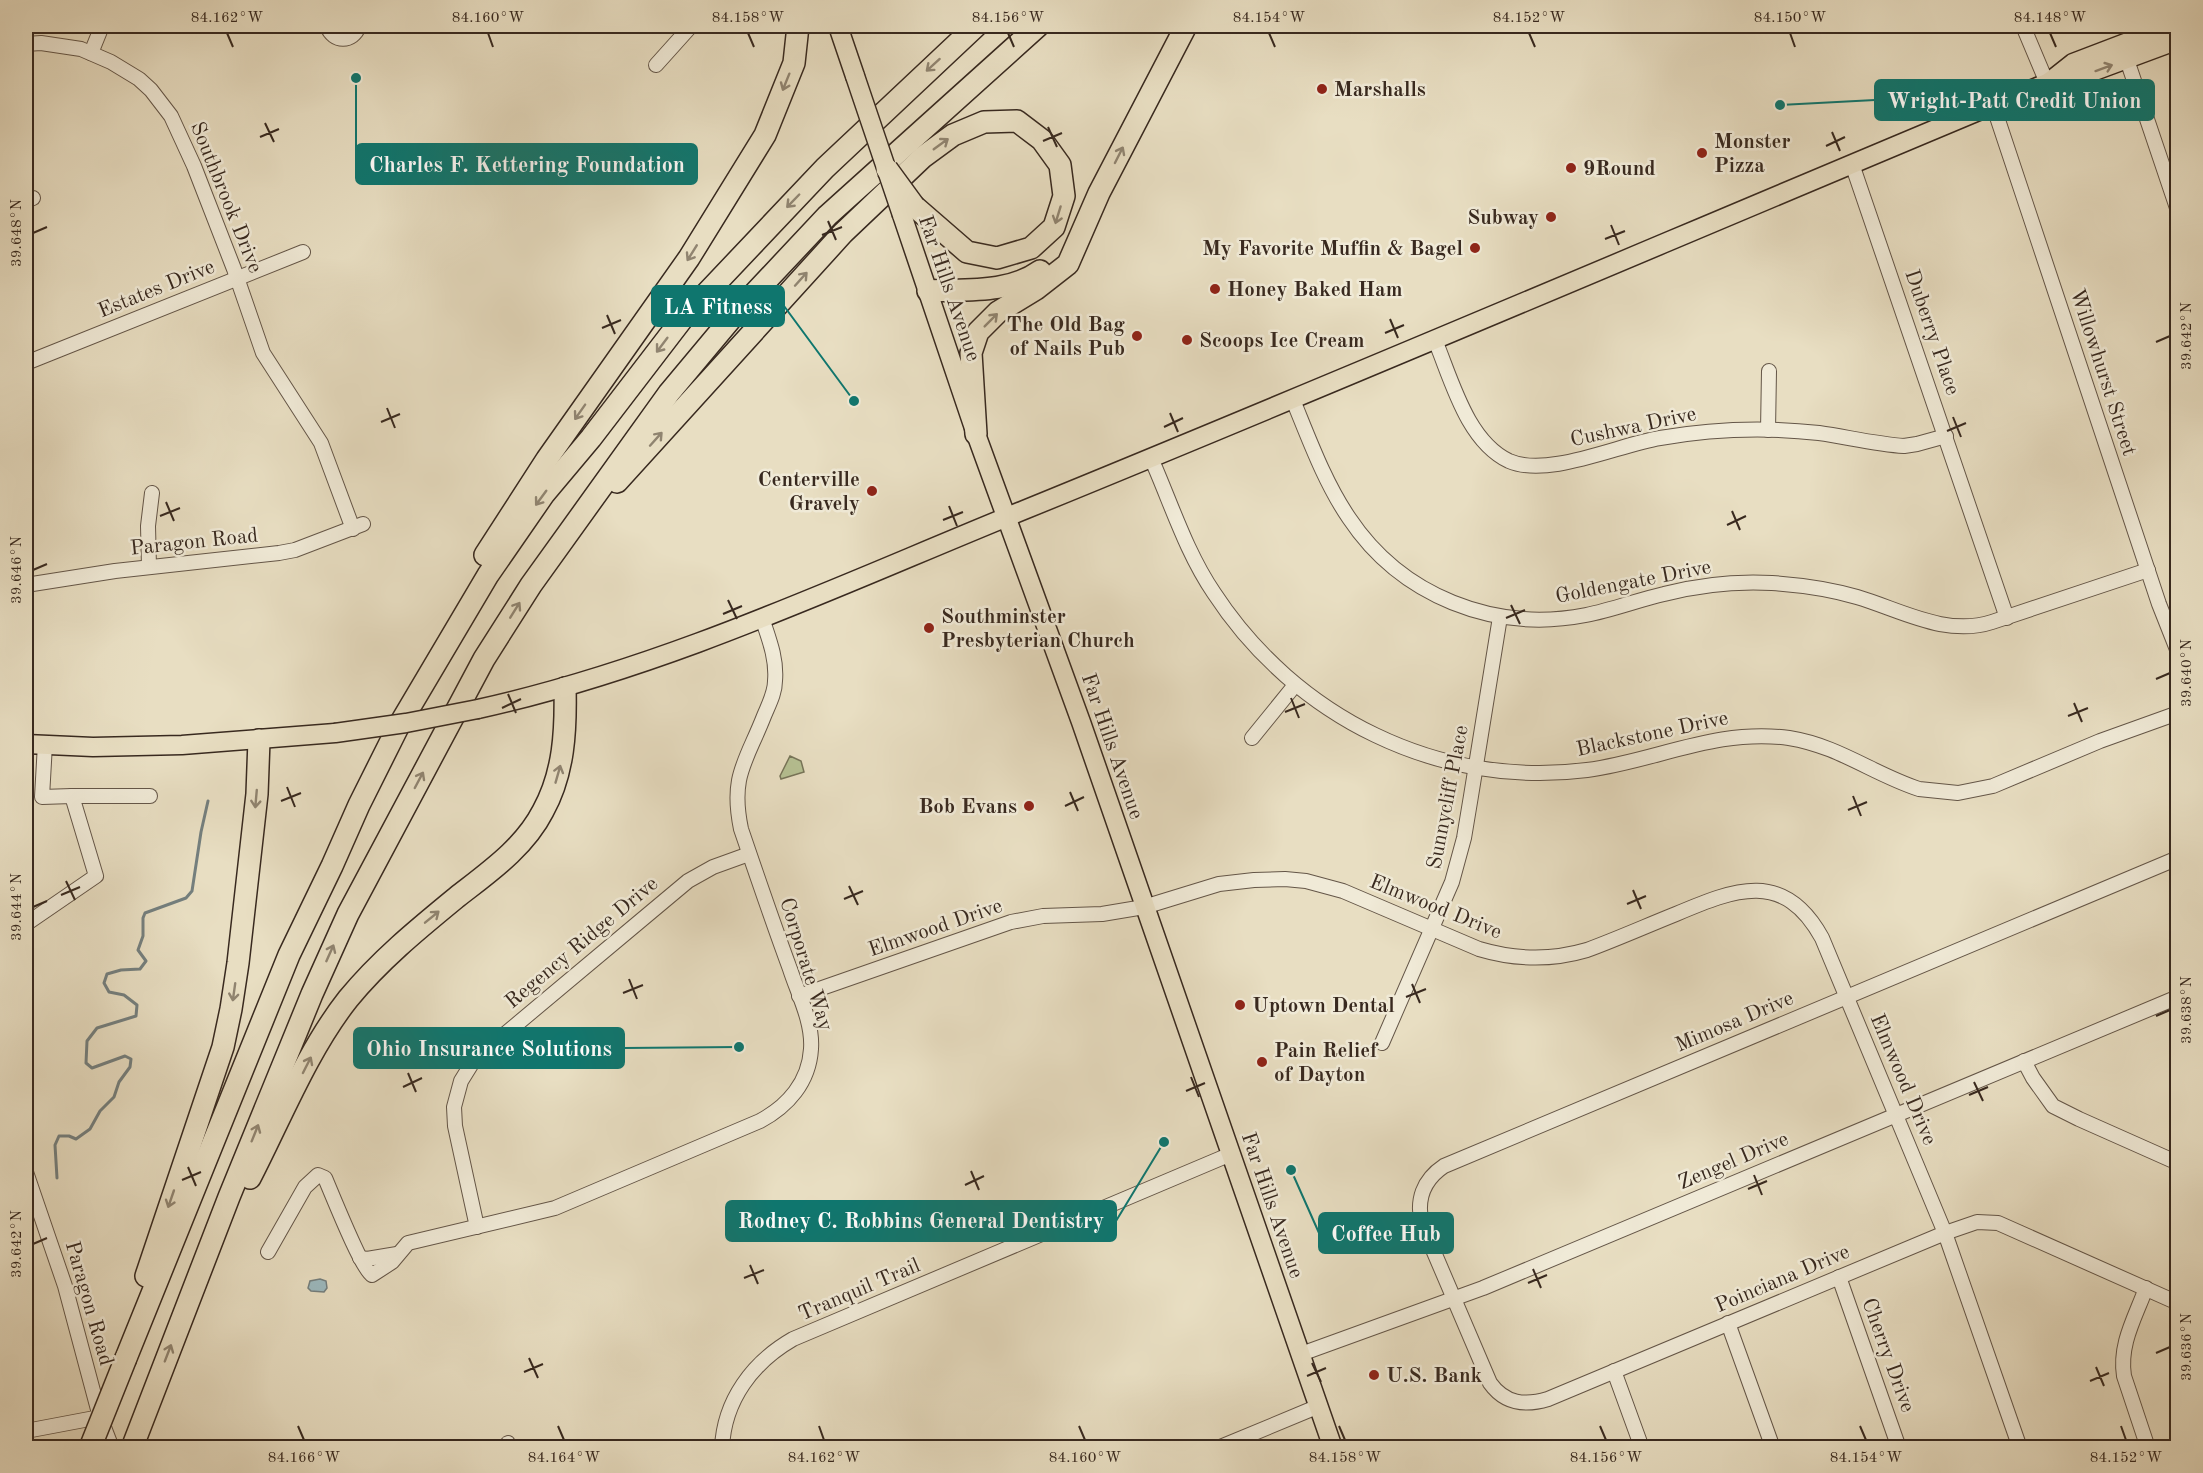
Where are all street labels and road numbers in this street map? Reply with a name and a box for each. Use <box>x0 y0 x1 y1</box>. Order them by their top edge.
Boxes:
street label: Southbrook Drive <box>186 119 265 276</box>
street label: Far Hills Avenue <box>914 213 983 364</box>
street label: Estates Drive <box>95 256 218 322</box>
street label: Duberry Place <box>1900 267 1963 398</box>
street label: Willowhurst Street <box>2066 286 2139 459</box>
street label: Cushwa Drive <box>1568 404 1698 451</box>
street label: Paragon Road <box>129 525 259 560</box>
street label: Goldengate Drive <box>1554 557 1713 608</box>
street label: Far Hills Avenue <box>1077 671 1146 822</box>
street label: Blackstone Drive <box>1574 708 1730 761</box>
street label: Sunnycliff Place <box>1424 723 1473 871</box>
street label: Elmwood Drive <box>1366 871 1504 943</box>
street label: Regency Ridge Drive <box>502 873 662 1013</box>
street label: Corporate Way <box>775 895 836 1034</box>
street label: Elmwood Drive <box>866 896 1005 961</box>
street label: Mimosa Drive <box>1672 988 1797 1057</box>
street label: Elmwood Drive <box>1866 1011 1940 1148</box>
street label: Zengel Drive <box>1675 1129 1792 1194</box>
street label: Far Hills Avenue <box>1237 1130 1306 1281</box>
street label: Paragon Road <box>61 1239 116 1368</box>
street label: Poinciana Drive <box>1712 1242 1853 1317</box>
street label: Tranquil Trail <box>796 1255 924 1325</box>
street label: Cherry Drive <box>1857 1296 1918 1415</box>

